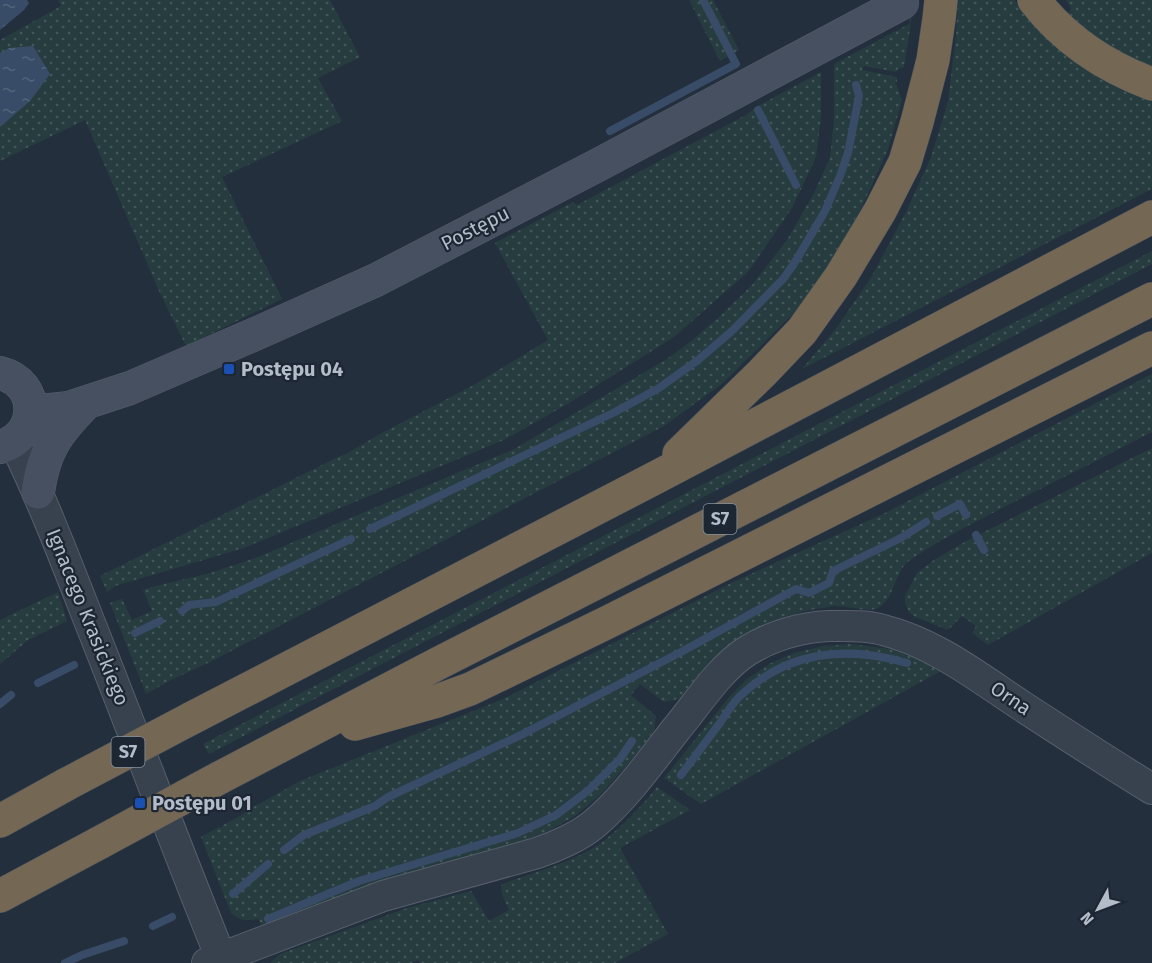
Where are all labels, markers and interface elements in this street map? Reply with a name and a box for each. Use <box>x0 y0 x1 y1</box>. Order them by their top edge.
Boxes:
street label: Postępu <box>437 201 513 255</box>
place label: Postępu 04 <box>241 357 343 381</box>
marker: Postępu 04 <box>222 362 236 376</box>
road number: S7 <box>704 504 736 534</box>
street label: Ignacego Krasickiego <box>42 525 134 709</box>
street label: Orna <box>986 676 1036 720</box>
road number: S7 <box>112 737 144 767</box>
place label: Postępu 01 <box>152 791 252 815</box>
marker: Postępu 01 <box>133 796 147 810</box>
north arrow <box>1068 879 1128 939</box>
text: N <box>1076 908 1098 929</box>

